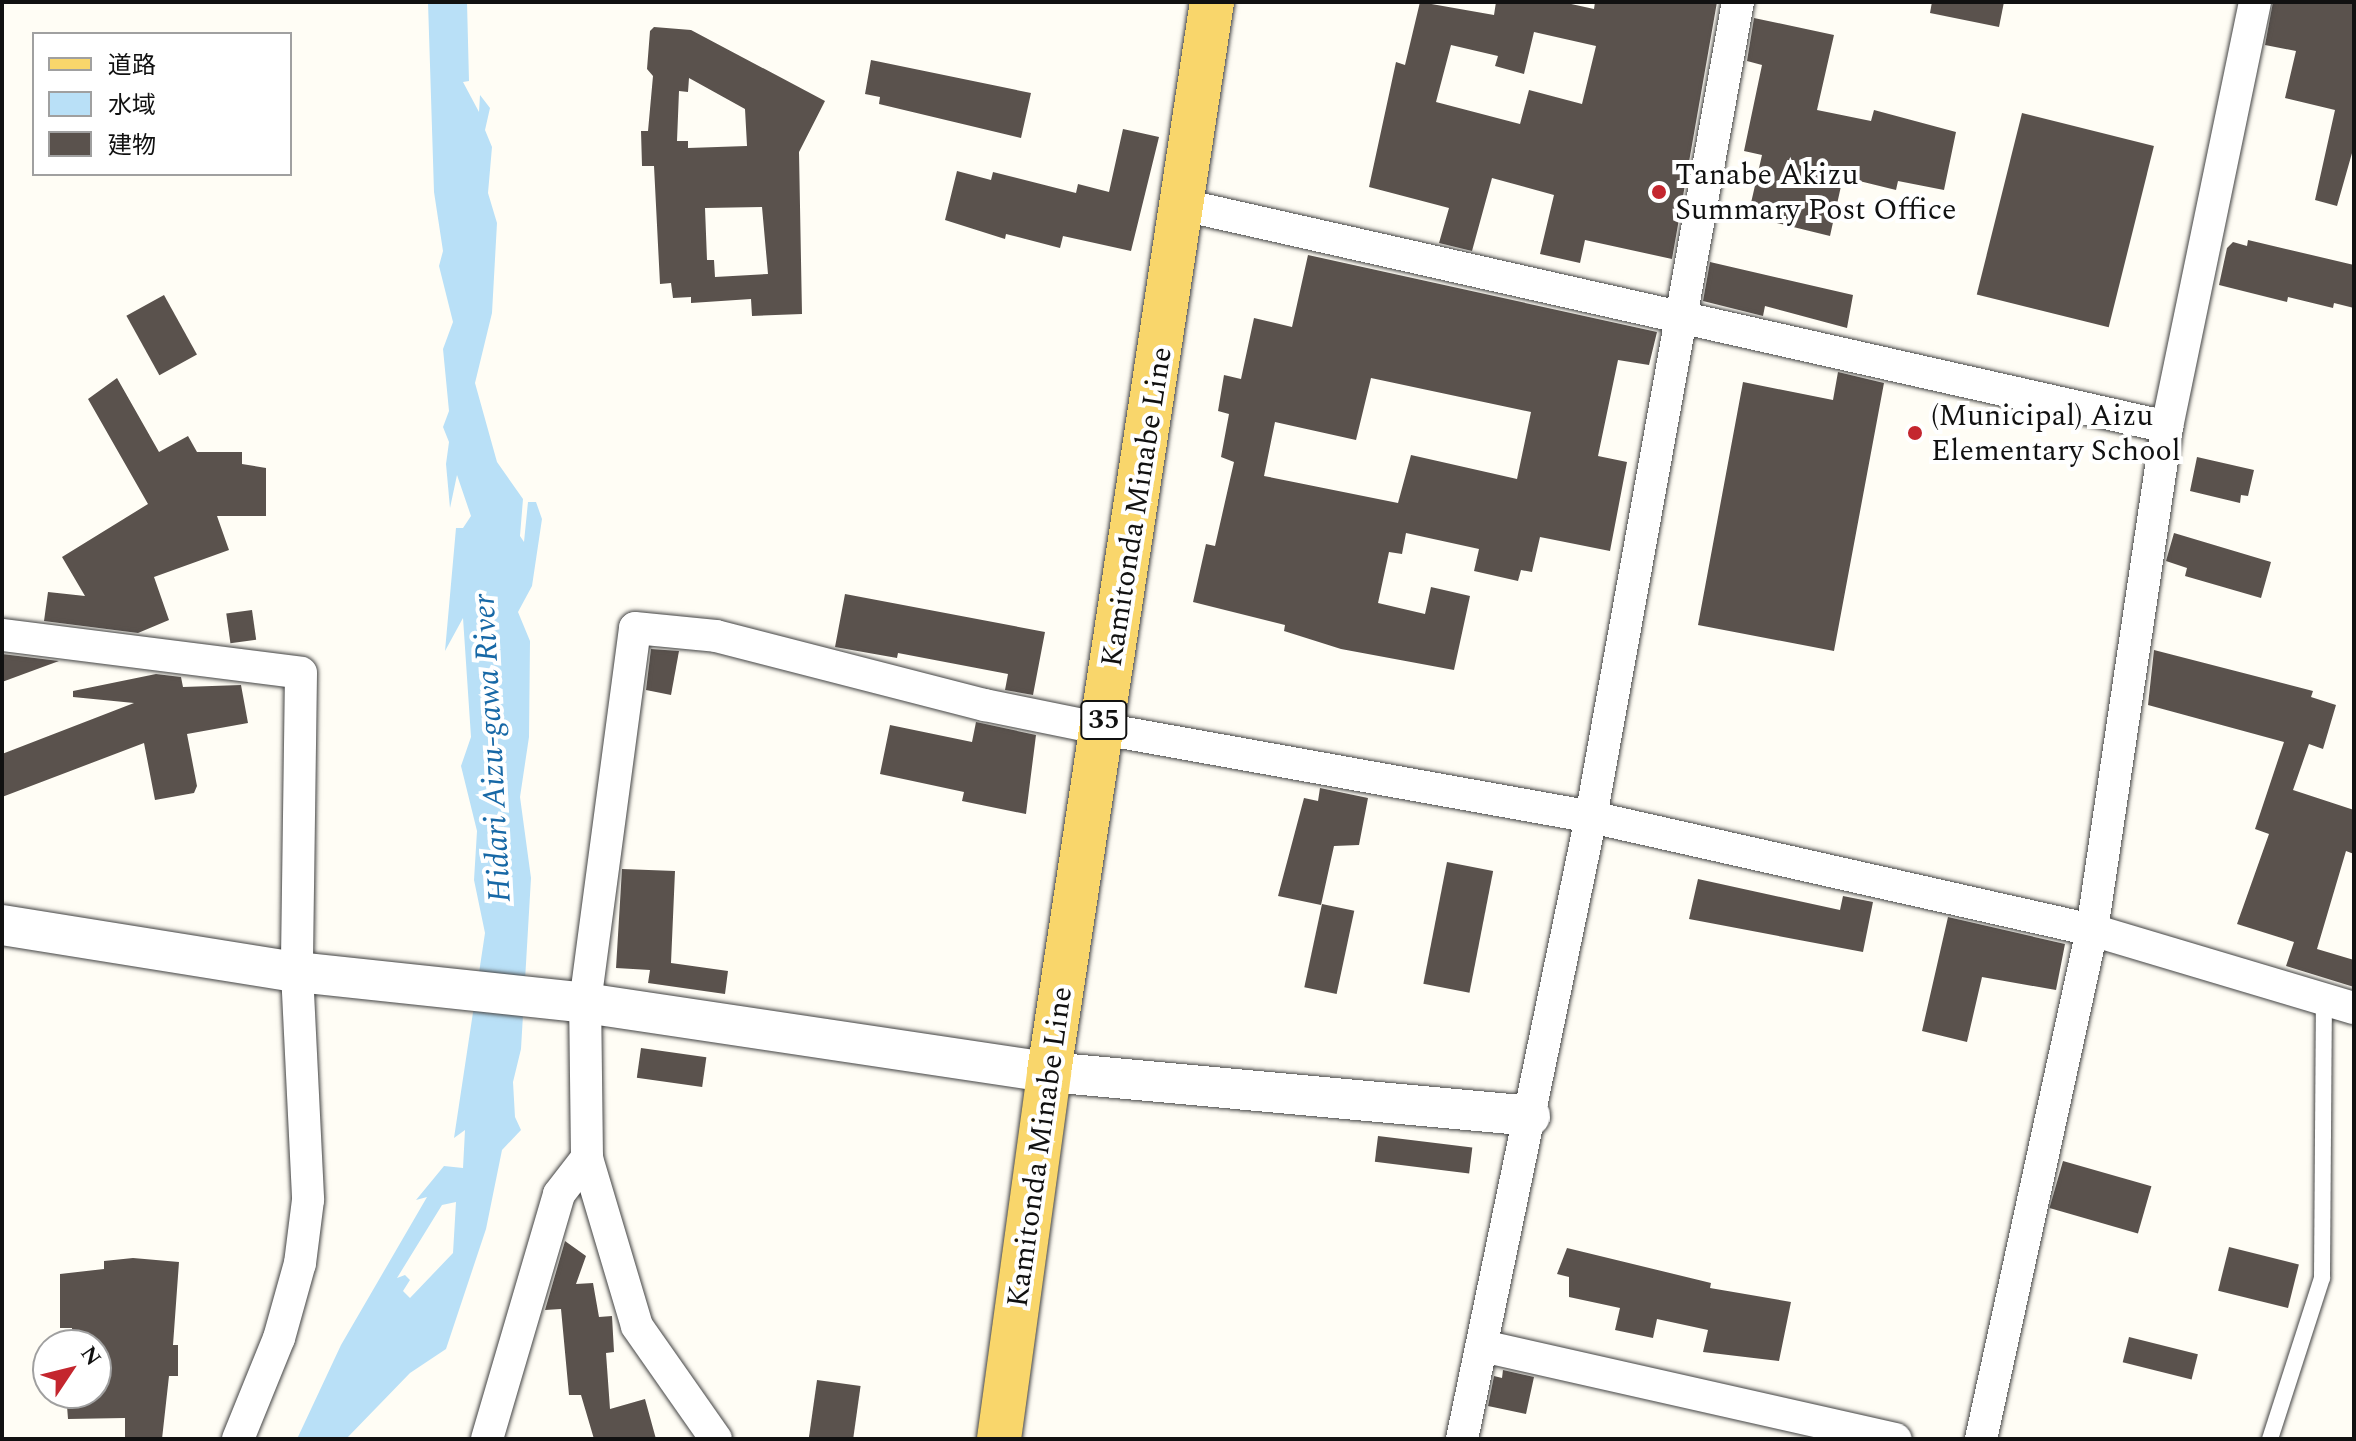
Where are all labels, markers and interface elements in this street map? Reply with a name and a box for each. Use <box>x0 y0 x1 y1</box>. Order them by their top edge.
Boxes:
legend <box>32 32 292 176</box>
text: 道路 <box>108 48 156 84</box>
text: 水域 <box>108 88 156 124</box>
text: 建物 <box>108 128 156 164</box>
place label: Tanabe Akizu Summary Post Office <box>1675 157 1957 228</box>
marker: Tanabe Akizu Summary Post Office <box>1650 183 1668 201</box>
street label: Kamitonda Minabe Line <box>1094 345 1180 669</box>
place label: (Municipal) Aizu Elementary School <box>1931 398 2181 468</box>
marker: (Municipal) Aizu Elementary School <box>1906 424 1924 442</box>
water label: Hidari Aizu-gawa River <box>466 593 520 903</box>
road number: 35 <box>1080 696 1128 744</box>
street label: Kamitonda Minabe Line <box>1000 984 1080 1310</box>
north arrow <box>32 1329 112 1409</box>
text: N <box>72 1339 109 1373</box>

